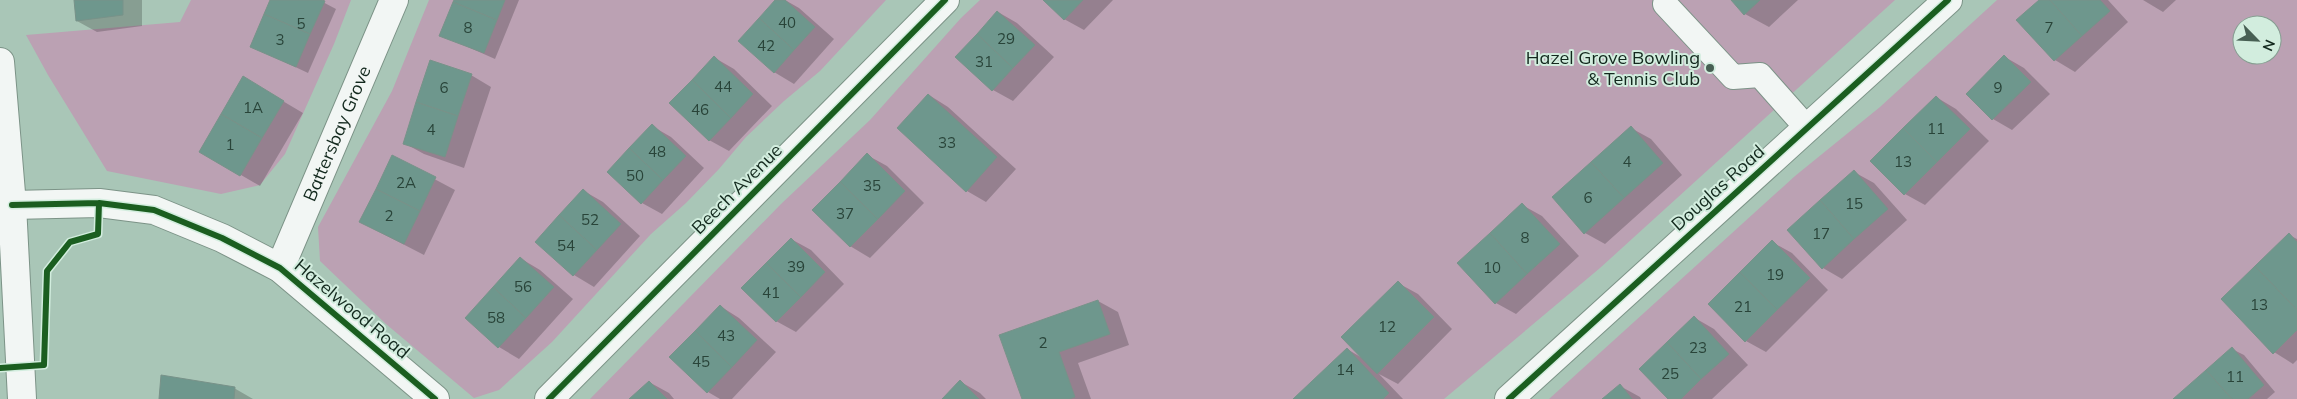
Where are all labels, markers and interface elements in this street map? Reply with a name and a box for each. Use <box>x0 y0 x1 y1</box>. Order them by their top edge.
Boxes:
house number: 40 <box>778 13 796 32</box>
house number: 5 <box>296 14 306 33</box>
north arrow <box>2232 15 2282 65</box>
house number: 8 <box>463 18 473 37</box>
house number: 7 <box>2044 18 2054 37</box>
house number: 29 <box>997 29 1015 48</box>
house number: 3 <box>275 30 285 49</box>
house number: 42 <box>757 36 775 55</box>
text: N <box>2259 37 2279 54</box>
place label: Hazel Grove Bowling & Tennis Club <box>1526 46 1700 90</box>
house number: 31 <box>975 52 993 71</box>
street label: Battersbay Grove <box>298 62 376 205</box>
marker: Hazel Grove Bowling & Tennis Club <box>1704 62 1716 74</box>
house number: 44 <box>714 77 732 96</box>
house number: 6 <box>439 78 449 97</box>
house number: 9 <box>1993 78 2003 97</box>
house number: 1A <box>243 98 263 117</box>
house number: 46 <box>691 100 709 119</box>
house number: 11 <box>1927 119 1945 138</box>
house number: 4 <box>426 120 436 139</box>
house number: 33 <box>938 133 956 152</box>
house number: 1 <box>225 135 235 154</box>
street label: Beech Avenue <box>687 139 787 239</box>
street label: Douglas Road <box>1666 140 1769 236</box>
house number: 48 <box>648 142 666 161</box>
house number: 4 <box>1622 152 1632 171</box>
house number: 13 <box>1894 152 1912 171</box>
house number: 50 <box>626 166 644 185</box>
house number: 2A <box>396 173 416 192</box>
house number: 35 <box>863 176 881 195</box>
house number: 6 <box>1583 188 1593 207</box>
house number: 15 <box>1845 194 1863 213</box>
house number: 37 <box>836 204 854 223</box>
house number: 2 <box>384 206 394 225</box>
house number: 52 <box>581 210 599 229</box>
house number: 17 <box>1812 224 1830 243</box>
house number: 8 <box>1520 228 1530 247</box>
house number: 54 <box>557 236 575 255</box>
street label: Hazelwood Road <box>290 254 415 364</box>
house number: 39 <box>787 257 805 276</box>
house number: 10 <box>1483 258 1501 277</box>
house number: 19 <box>1766 265 1784 284</box>
house number: 56 <box>514 277 532 296</box>
house number: 41 <box>762 283 780 302</box>
house number: 13 <box>2250 295 2268 314</box>
house number: 21 <box>1734 297 1752 316</box>
house number: 58 <box>487 308 505 327</box>
house number: 12 <box>1378 317 1396 336</box>
house number: 43 <box>717 326 735 345</box>
house number: 2 <box>1038 333 1048 352</box>
house number: 23 <box>1689 338 1707 357</box>
house number: 45 <box>692 352 710 371</box>
house number: 14 <box>1336 360 1354 379</box>
house number: 25 <box>1661 364 1679 383</box>
house number: 11 <box>2226 367 2244 386</box>

